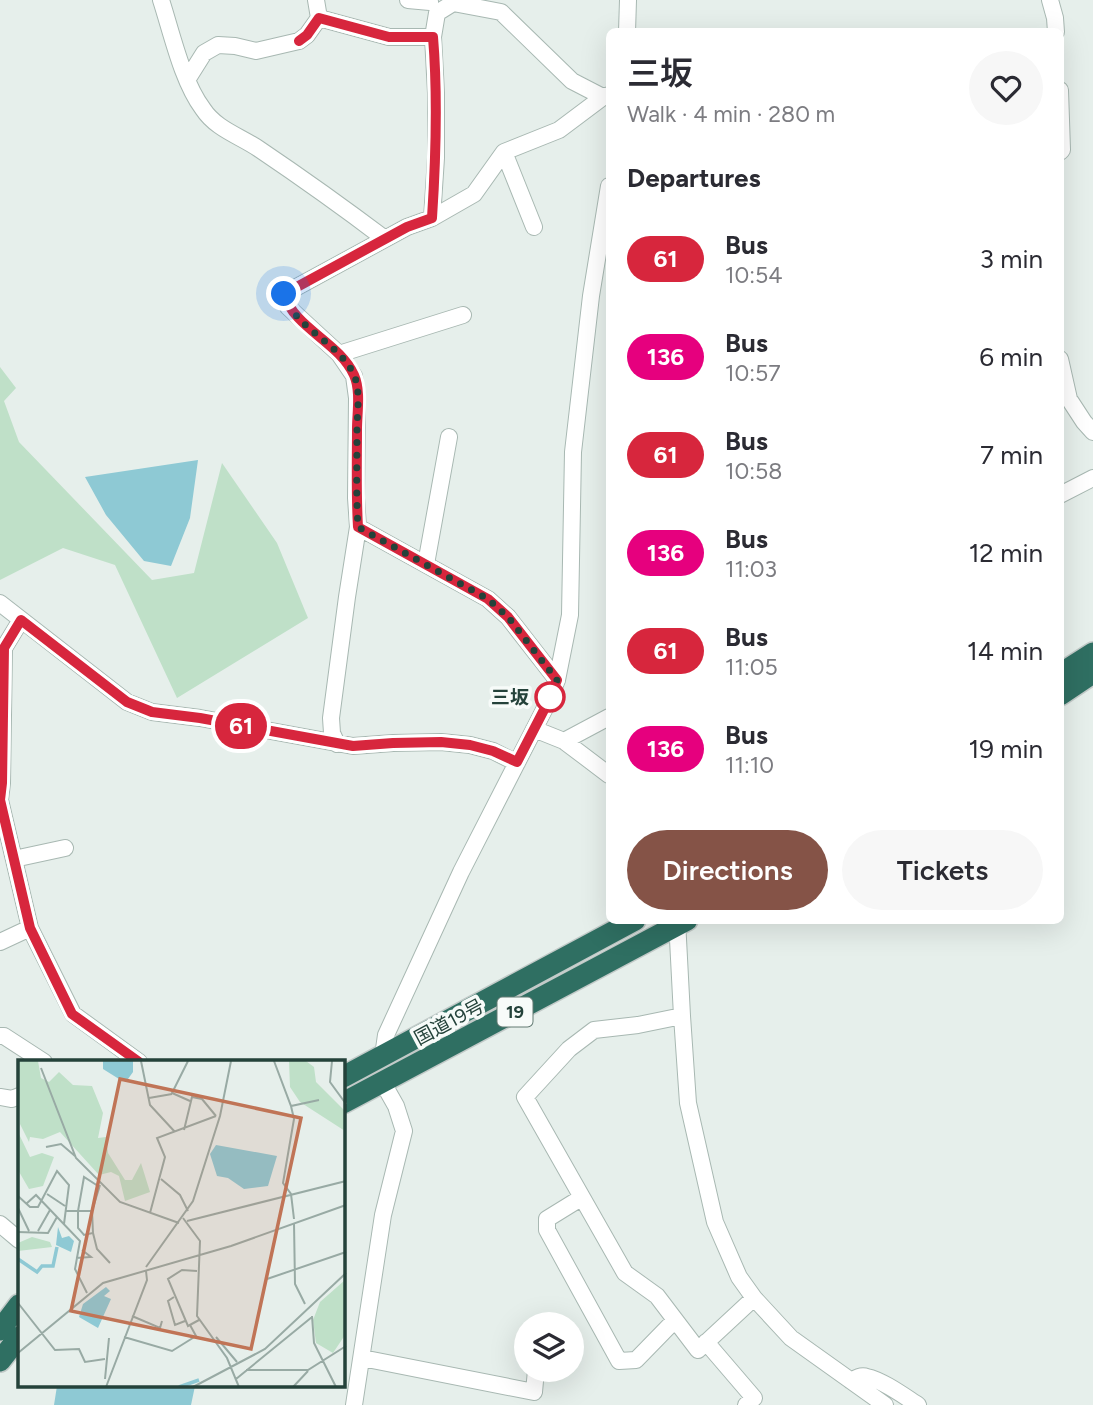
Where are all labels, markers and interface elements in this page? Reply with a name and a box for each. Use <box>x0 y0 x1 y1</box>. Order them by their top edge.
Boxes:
button: heart <box>969 51 1043 125</box>
text: 三坂 <box>627 54 693 93</box>
text: Walk · 4 min · 280 m <box>627 100 835 128</box>
text: Departures <box>627 162 761 194</box>
text: Bus <box>725 229 768 261</box>
text: 3 min <box>980 243 1043 275</box>
text: 61 <box>653 244 678 273</box>
text: 10:54 <box>725 261 783 289</box>
your location <box>266 276 301 311</box>
text: Bus <box>725 327 768 359</box>
text: 6 min <box>979 341 1043 373</box>
text: 136 <box>647 342 684 371</box>
text: 10:57 <box>725 359 781 387</box>
text: Bus <box>725 425 768 457</box>
text: 7 min <box>980 439 1043 471</box>
text: 61 <box>653 440 678 469</box>
text: 10:58 <box>725 457 782 485</box>
text: Bus <box>725 523 768 555</box>
text: 12 min <box>969 537 1043 569</box>
text: 136 <box>647 538 684 567</box>
text: 11:03 <box>725 555 777 583</box>
text: Bus <box>725 621 768 653</box>
text: 14 min <box>967 635 1043 667</box>
text: 61 <box>653 636 678 665</box>
text: 11:05 <box>725 653 778 681</box>
marker: 三坂 <box>535 682 565 712</box>
place label: 三坂 <box>491 686 529 709</box>
line badge: 61 <box>210 703 272 749</box>
text: 61 <box>229 711 253 740</box>
text: Bus <box>725 719 768 751</box>
text: 19 min <box>968 733 1043 765</box>
text: 136 <box>647 734 684 763</box>
text: 11:10 <box>725 751 774 779</box>
button: Directions <box>627 830 828 910</box>
button: Tickets <box>842 830 1043 910</box>
street label: 国道19号 <box>410 994 488 1050</box>
road number: 19 <box>498 998 532 1027</box>
inset map <box>18 1060 345 1388</box>
map controls <box>514 1312 584 1382</box>
button: layers <box>514 1312 584 1382</box>

